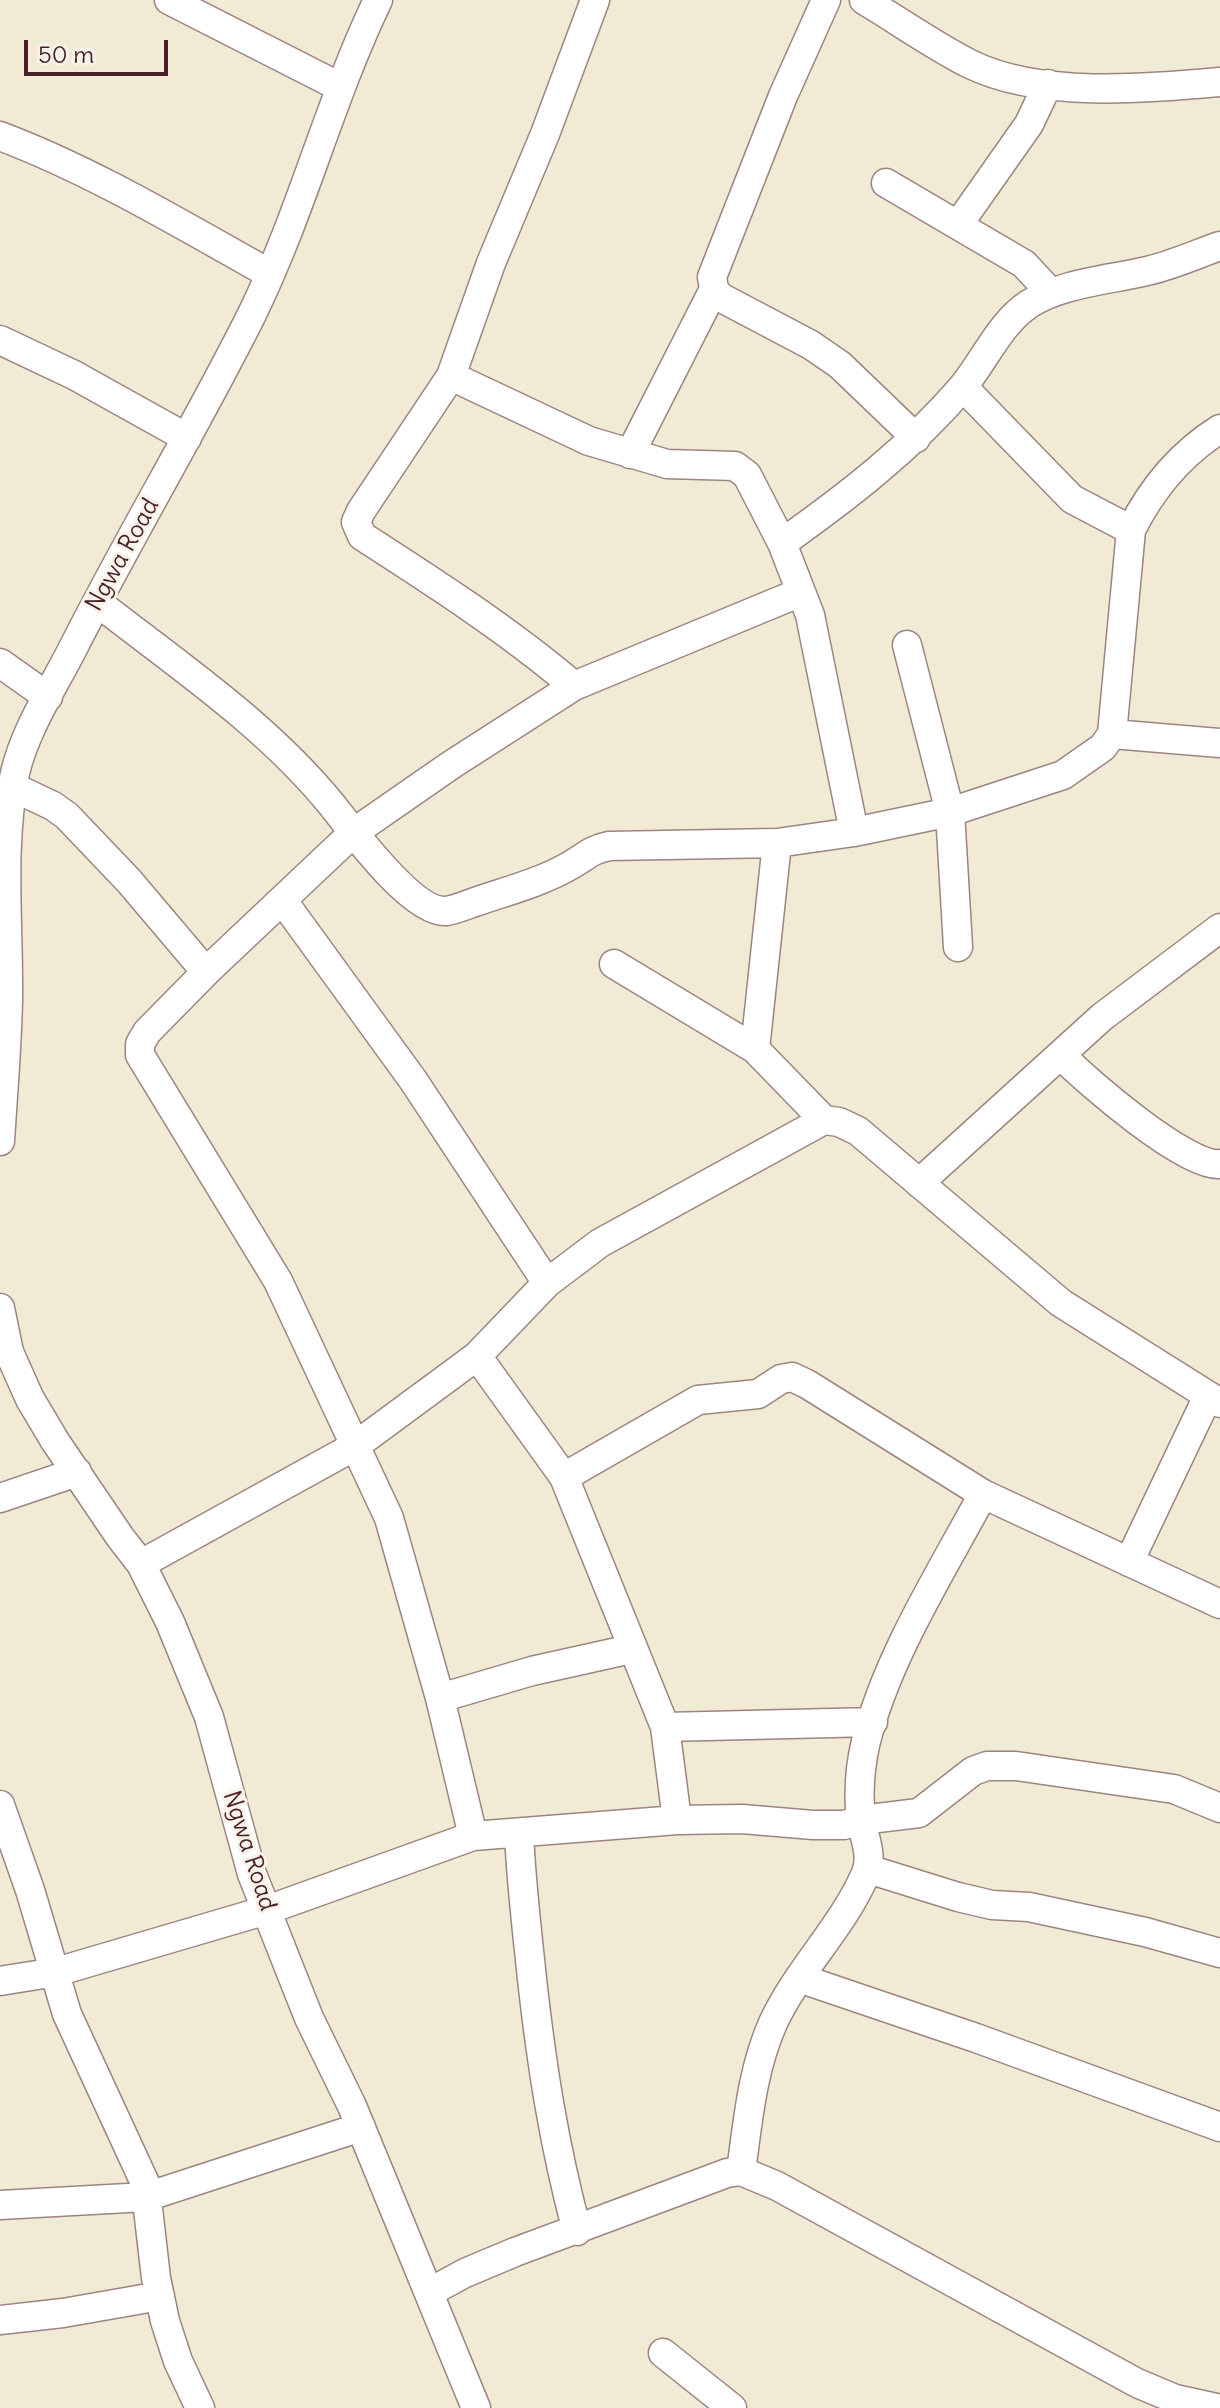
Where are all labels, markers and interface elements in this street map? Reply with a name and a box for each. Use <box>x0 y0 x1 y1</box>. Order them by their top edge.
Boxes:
scale bar <box>28 24 172 74</box>
text: 50 m <box>38 39 94 69</box>
street label: Ngwa Road <box>80 494 166 616</box>
street label: Ngwa Road <box>216 1787 282 1915</box>

